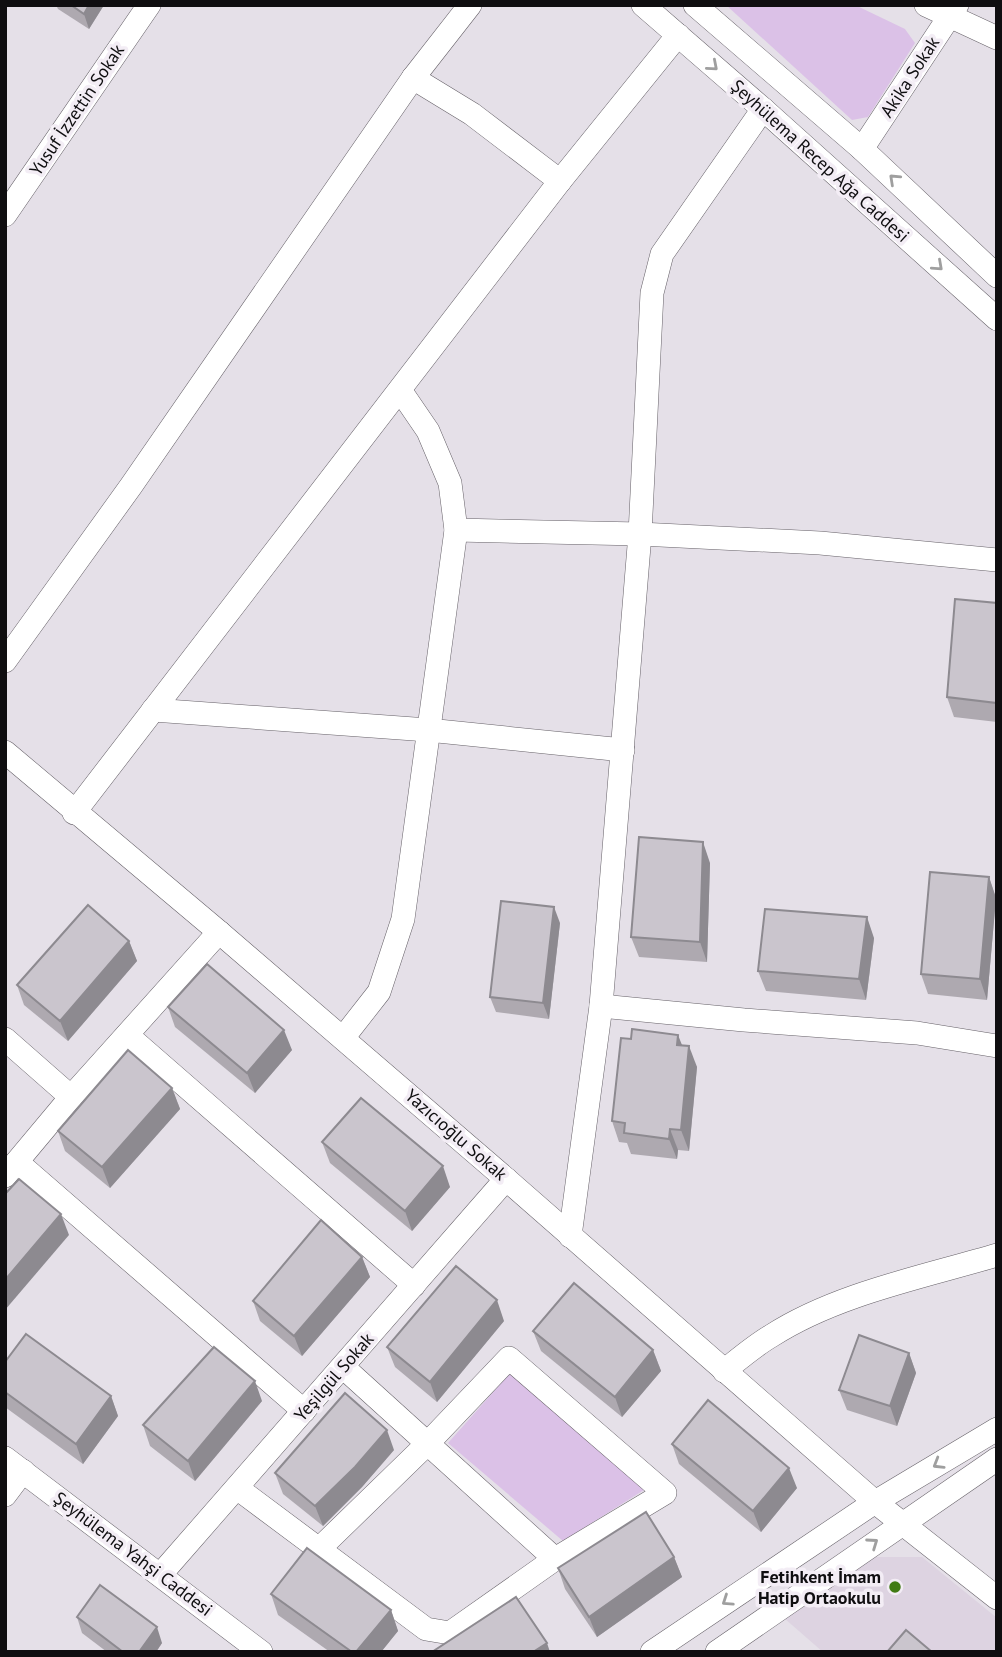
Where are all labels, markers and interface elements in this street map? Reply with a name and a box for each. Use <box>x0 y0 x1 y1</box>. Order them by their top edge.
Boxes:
street label: Akika Sokak <box>875 32 944 121</box>
street label: Yusuf İzzettin Sokak <box>24 39 129 180</box>
one-way arrow <box>705 58 718 70</box>
street label: Şeyhülema Recep Ağa Caddesi <box>726 74 914 247</box>
one-way arrow <box>889 174 902 187</box>
one-way arrow <box>930 258 943 270</box>
street label: Yazıcıoğlu Sokak <box>400 1084 512 1186</box>
street label: Yeşilgül Sokak <box>289 1327 379 1426</box>
one-way arrow <box>933 1456 946 1469</box>
street label: Şeyhülema Yahşi Caddesi <box>49 1486 217 1621</box>
one-way arrow <box>865 1539 878 1551</box>
place label: Fetihkent İmam Hatip Ortaokulu <box>758 1565 881 1609</box>
marker: Fetihkent İmam Hatip Ortaokulu <box>887 1579 903 1595</box>
one-way arrow <box>722 1593 735 1606</box>

